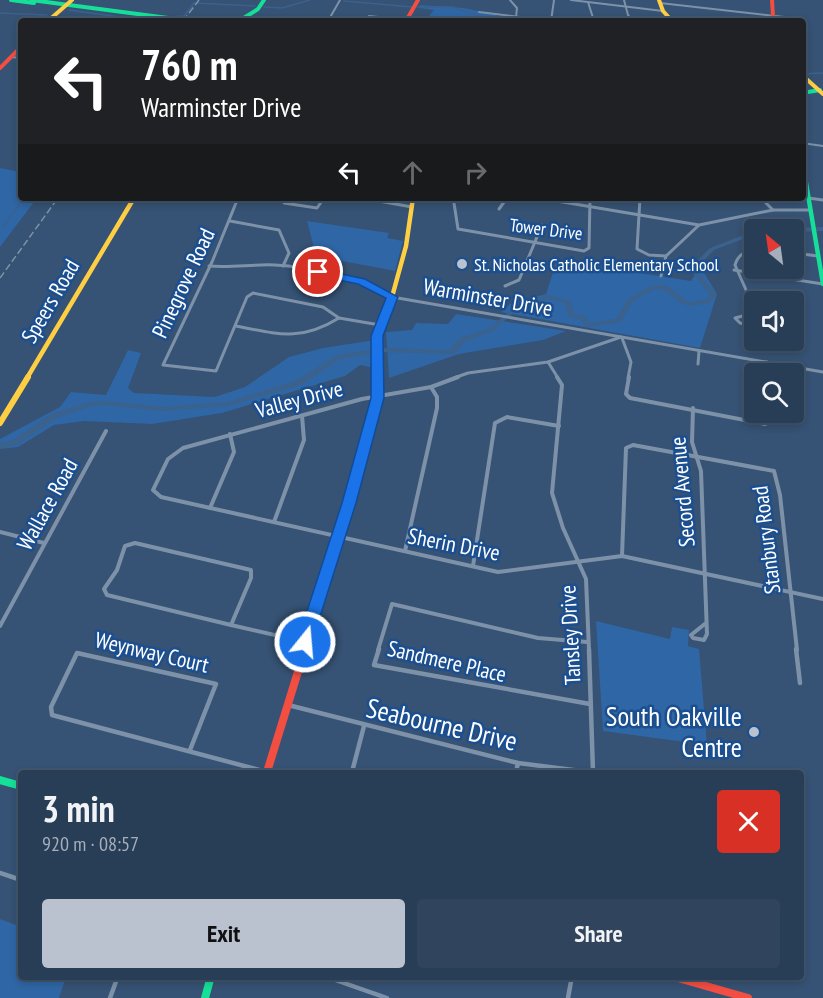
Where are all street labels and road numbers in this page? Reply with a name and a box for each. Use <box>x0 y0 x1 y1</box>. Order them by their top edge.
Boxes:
street label: Tower Drive <box>508 213 584 245</box>
street label: Pinegrove Road <box>145 224 221 342</box>
street label: Speers Road <box>15 254 85 348</box>
street label: Warminster Drive <box>421 272 555 322</box>
street label: Valley Drive <box>251 374 346 424</box>
street label: Secord Avenue <box>663 436 701 548</box>
street label: Wallace Road <box>10 453 84 555</box>
street label: Stanbury Road <box>745 484 787 596</box>
street label: Sherin Drive <box>406 521 502 567</box>
street label: Tansley Drive <box>553 584 587 686</box>
street label: Weynway Court <box>92 625 212 679</box>
street label: Sandmere Place <box>385 634 509 688</box>
street label: Seabourne Drive <box>363 690 521 758</box>

